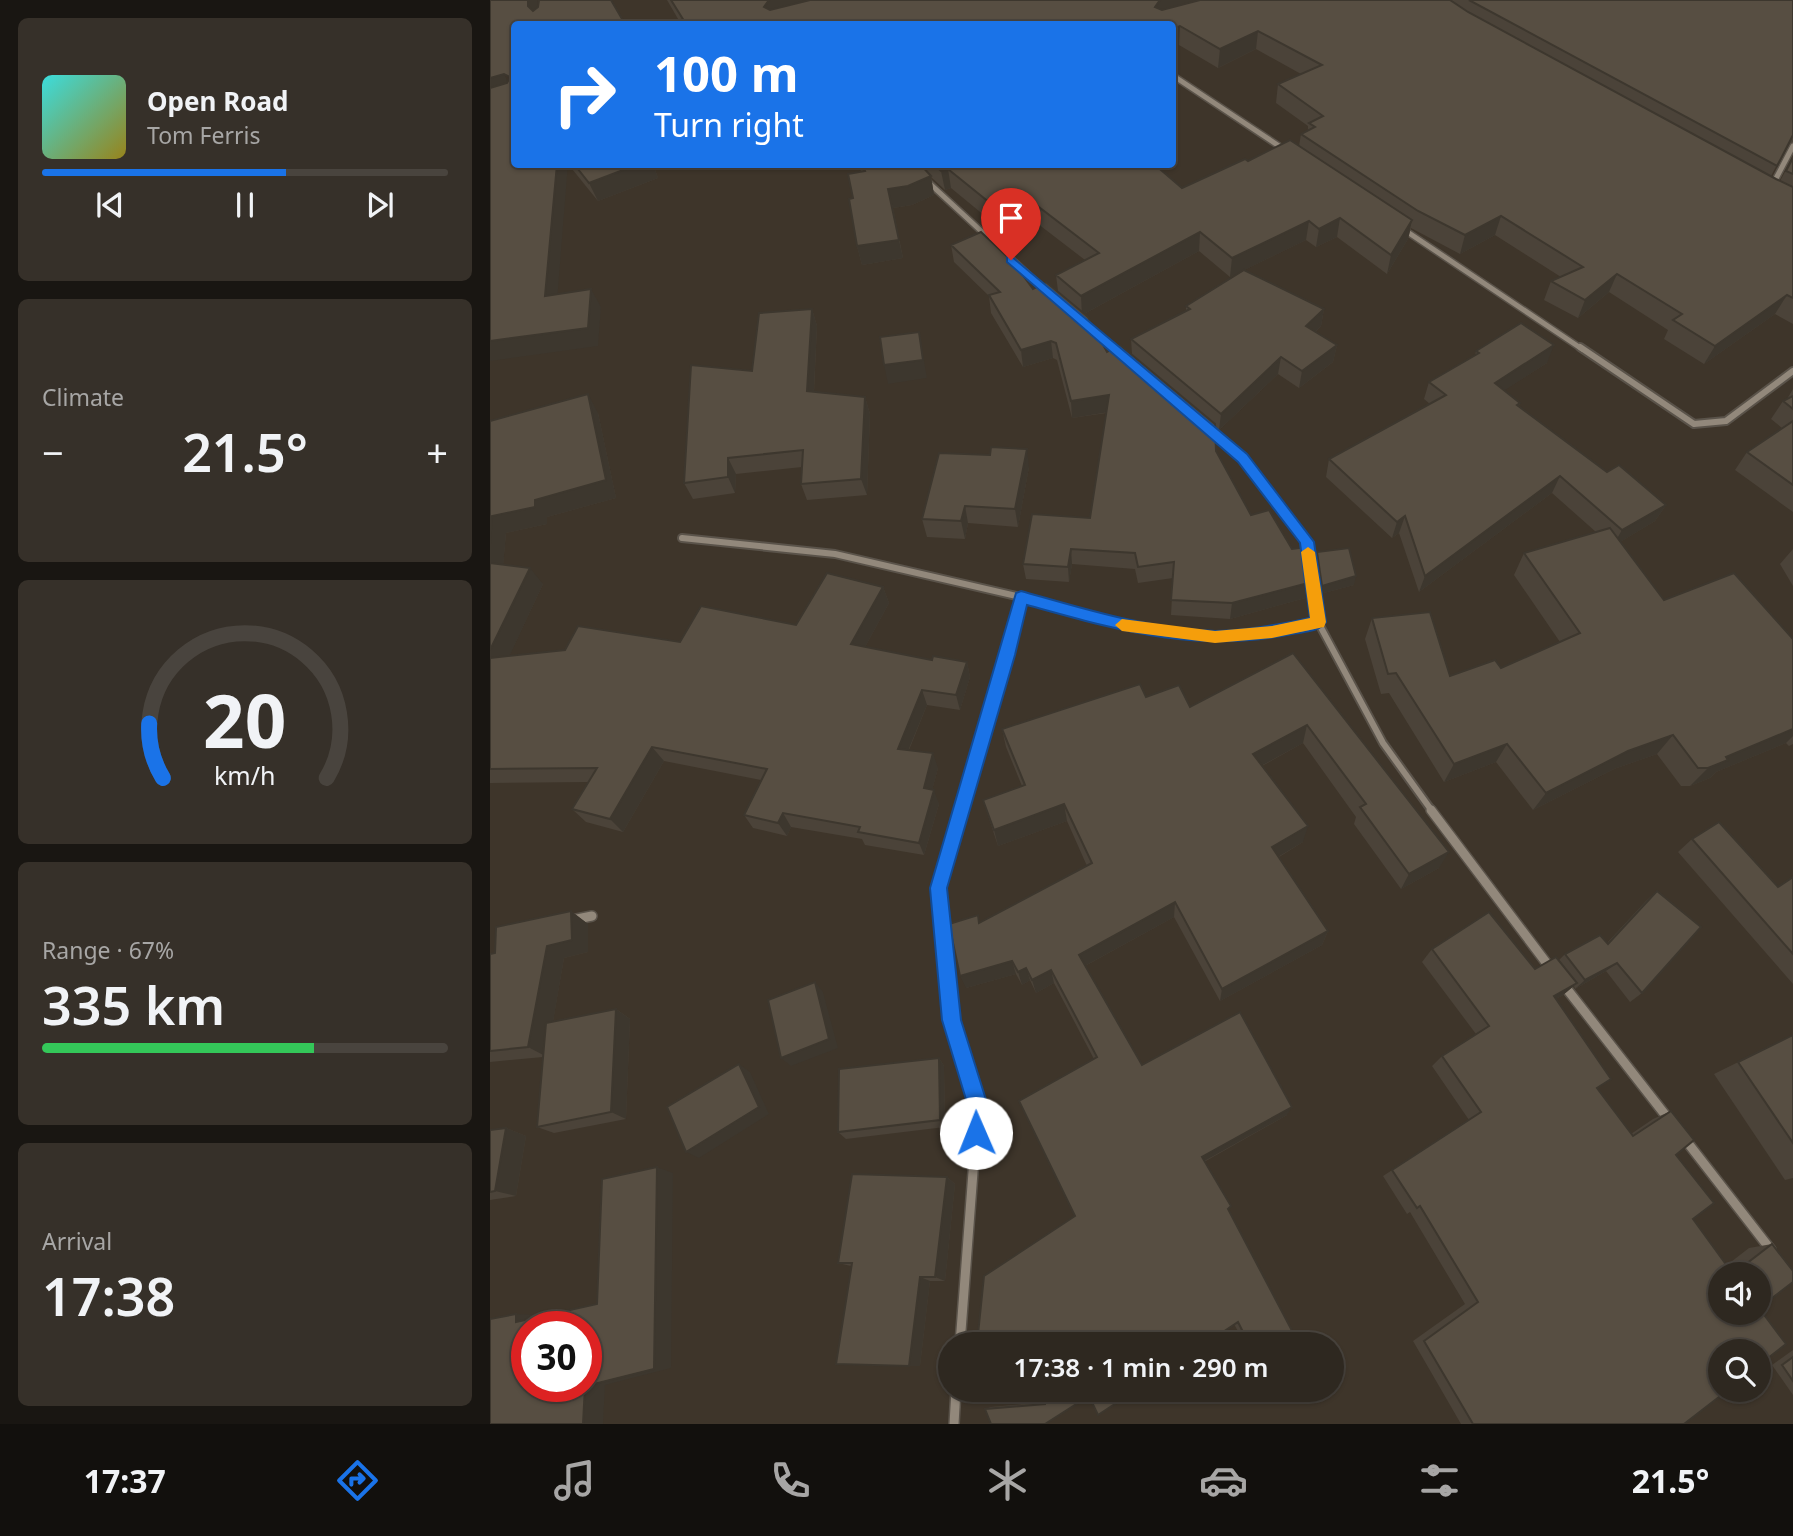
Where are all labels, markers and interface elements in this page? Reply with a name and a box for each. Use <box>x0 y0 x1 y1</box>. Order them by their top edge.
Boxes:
text: 100 m <box>654 40 799 106</box>
icon: right <box>539 49 630 140</box>
text: Open Road <box>147 83 289 119</box>
text: Turn right <box>654 103 804 146</box>
text: Tom Ferris <box>147 119 260 151</box>
icon: previous <box>91 186 129 224</box>
icon: pause <box>226 186 264 224</box>
icon: next <box>361 186 399 224</box>
pin <box>981 188 1041 260</box>
icon: arrive <box>992 199 1030 237</box>
text: Climate <box>42 381 124 413</box>
text: 21.5° <box>182 416 308 487</box>
text: − <box>42 426 64 478</box>
text: + <box>426 426 448 478</box>
text: 20 <box>203 670 287 769</box>
text: km/h <box>214 758 276 792</box>
text: Range · 67% <box>42 934 174 966</box>
text: 335 km <box>42 969 225 1040</box>
position arrow <box>939 1096 1013 1170</box>
text: Arrival <box>42 1225 112 1257</box>
text: 17:38 <box>42 1260 175 1331</box>
map controls <box>1708 1262 1771 1402</box>
button: sound <box>1708 1262 1771 1325</box>
speed limit sign: 30 <box>511 1311 602 1402</box>
button: search <box>1708 1339 1771 1402</box>
text: 17:38 · 1 min · 290 m <box>1014 1349 1268 1385</box>
icon: directions <box>333 1456 382 1505</box>
icon: music <box>550 1456 599 1505</box>
icon: phone <box>766 1456 815 1505</box>
icon: climate <box>983 1456 1032 1505</box>
icon: car <box>1199 1456 1248 1505</box>
icon: filters <box>1415 1456 1464 1505</box>
text: 17:37 <box>84 1459 166 1502</box>
text: 21.5° <box>1632 1459 1709 1502</box>

